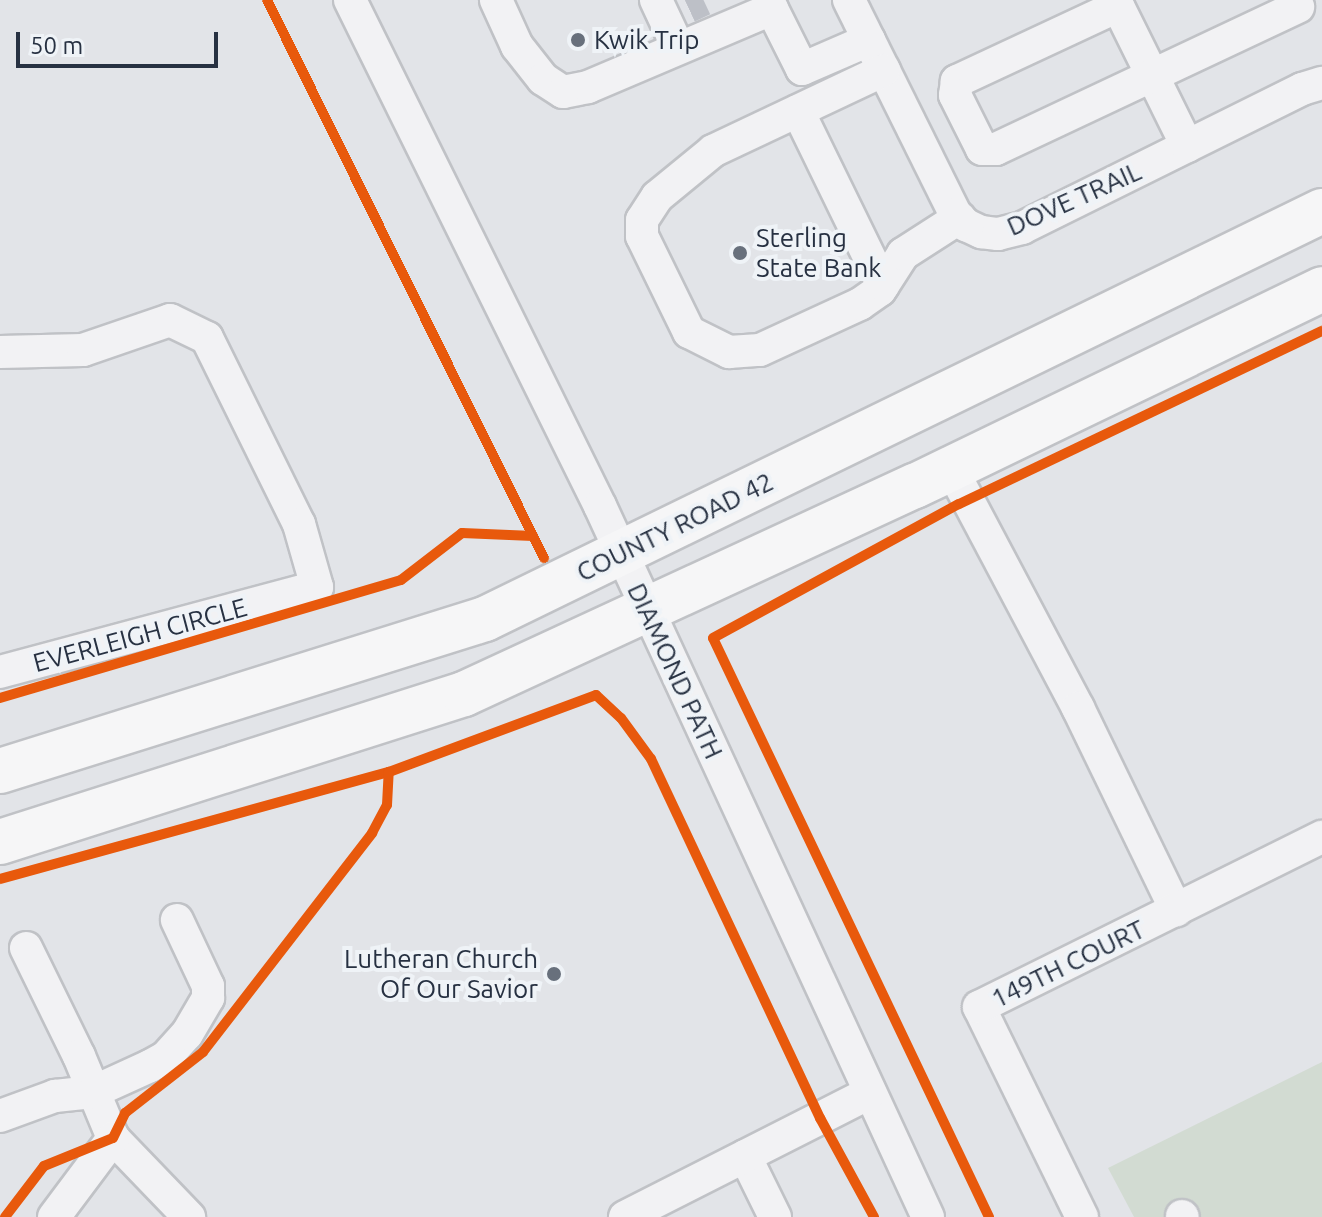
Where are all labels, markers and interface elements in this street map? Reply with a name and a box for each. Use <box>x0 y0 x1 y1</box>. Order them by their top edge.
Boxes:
scale bar <box>20 16 222 66</box>
place label: Kwik Trip <box>594 24 699 56</box>
marker: Kwik Trip <box>569 31 587 49</box>
text: 50 m <box>30 32 83 59</box>
street label: DOVE TRAIL <box>1002 156 1146 242</box>
place label: Sterling State Bank <box>756 222 881 284</box>
marker: Sterling State Bank <box>731 244 749 262</box>
street label: COUNTY ROAD 42 <box>572 466 778 588</box>
street label: DIAMOND PATH <box>621 578 729 764</box>
street label: EVERLEIGH CIRCLE <box>30 591 250 679</box>
street label: 149TH COURT <box>986 913 1150 1015</box>
place label: Lutheran Church Of Our Savior <box>344 943 538 1004</box>
marker: Lutheran Church Of Our Savior <box>545 965 563 983</box>

